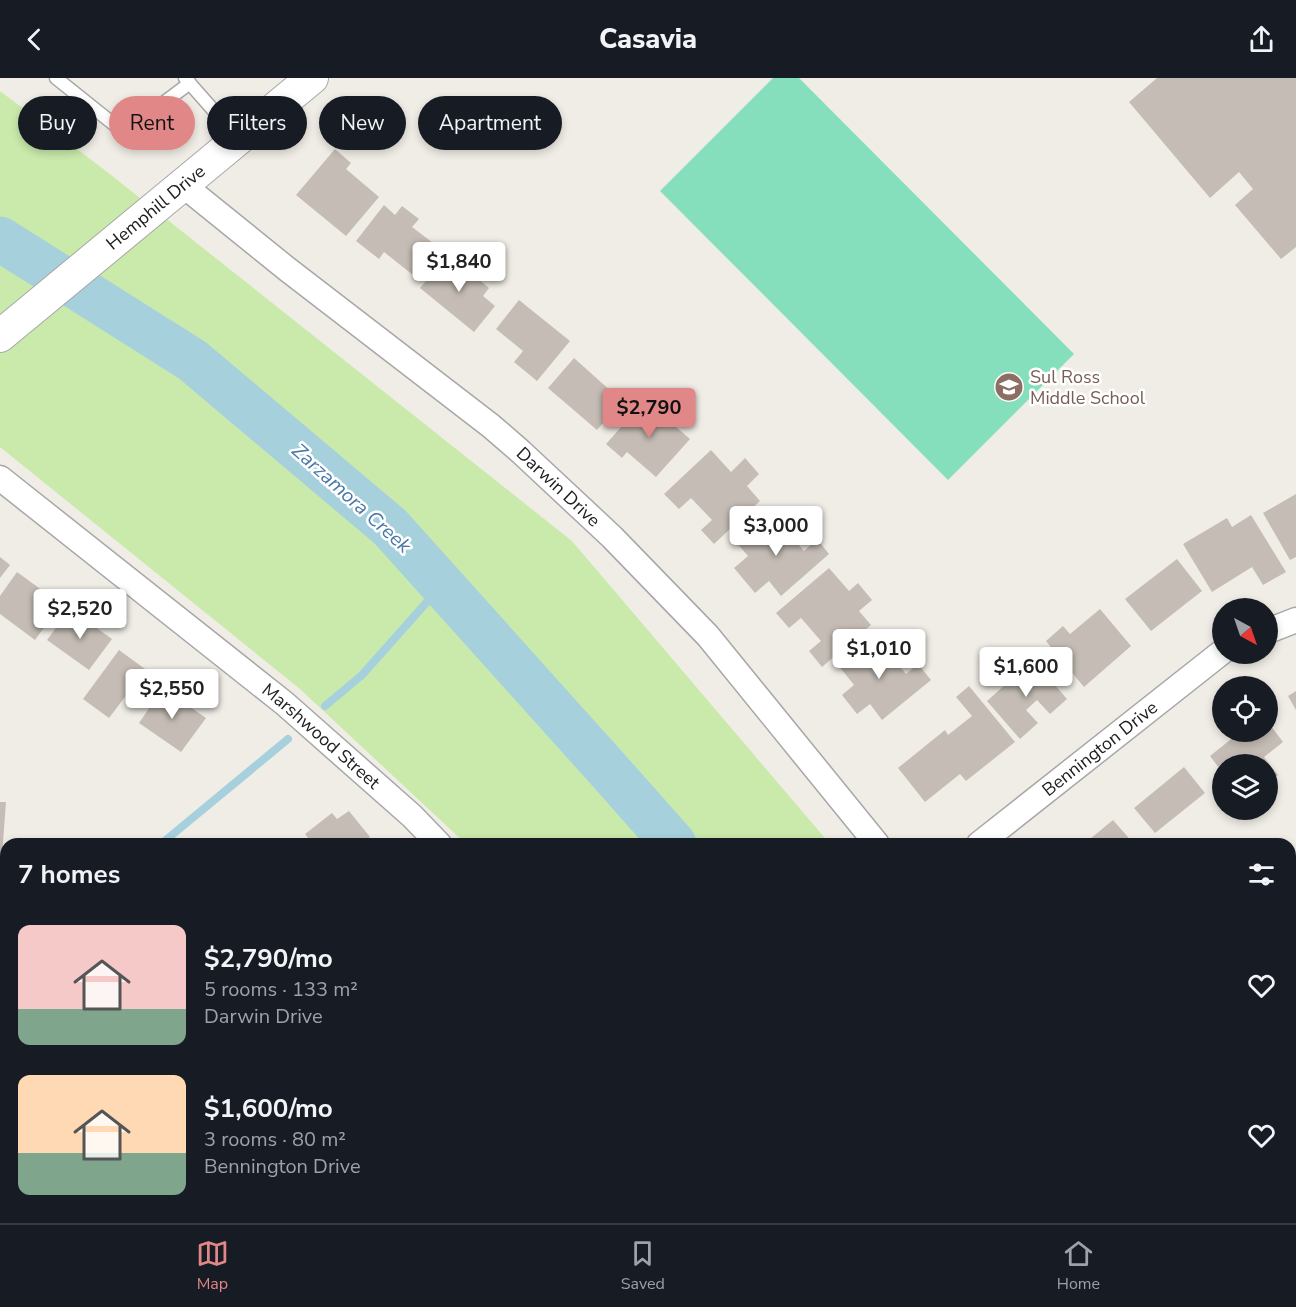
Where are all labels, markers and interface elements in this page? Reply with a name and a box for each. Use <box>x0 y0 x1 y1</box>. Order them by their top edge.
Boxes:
text: Casavia <box>599 21 697 58</box>
icon: back <box>18 23 51 56</box>
icon: share <box>1245 23 1278 56</box>
chip: Buy <box>18 96 97 150</box>
chip: Rent <box>109 96 195 150</box>
chip: Filters <box>207 96 307 150</box>
chip: New <box>319 96 406 150</box>
chip: Apartment <box>418 96 562 150</box>
street label: Hemphill Drive <box>101 159 210 255</box>
pin: $1,840 <box>410 242 508 293</box>
text: $1,840 <box>427 248 491 275</box>
place label: Sul Ross Middle School <box>1030 365 1146 410</box>
school or university icon: Sul Ross Middle School <box>993 371 1025 403</box>
pin: $2,790 <box>600 388 698 439</box>
text: $2,790 <box>617 394 681 421</box>
water label: Zarzamora Creek <box>286 438 418 560</box>
street label: Darwin Drive <box>511 442 606 532</box>
pin: $3,000 <box>727 506 825 557</box>
text: $3,000 <box>744 512 808 539</box>
pin: $2,520 <box>31 589 129 640</box>
text: $2,520 <box>48 595 112 622</box>
north arrow <box>1212 598 1278 664</box>
map controls <box>1212 598 1278 820</box>
pin: $1,010 <box>830 629 928 680</box>
text: $1,010 <box>847 635 911 662</box>
pin: $1,600 <box>977 647 1075 698</box>
text: $1,600 <box>994 653 1058 680</box>
pin: $2,550 <box>123 669 221 720</box>
text: $2,550 <box>140 675 204 702</box>
button: locate <box>1212 676 1278 742</box>
street label: Marshwood Street <box>257 678 386 795</box>
street label: Bennington Drive <box>1037 695 1163 802</box>
button: layers <box>1212 754 1278 820</box>
text: 7 homes <box>18 857 120 892</box>
icon: filters <box>1245 858 1278 891</box>
text: $2,790/mo <box>204 941 333 976</box>
icon: home <box>66 949 138 1021</box>
icon: heart <box>1245 969 1278 1002</box>
text: 5 rooms · 133 m² <box>204 976 358 1003</box>
text: Darwin Drive <box>204 1003 323 1030</box>
text: $1,600/mo <box>204 1091 333 1126</box>
icon: home <box>66 1099 138 1171</box>
icon: heart <box>1245 1119 1278 1152</box>
text: 3 rooms · 80 m² <box>204 1126 346 1153</box>
text: Bennington Drive <box>204 1153 361 1180</box>
tab: Map <box>196 1237 229 1295</box>
tab: Saved <box>621 1237 665 1295</box>
tab: Home <box>1057 1237 1100 1295</box>

